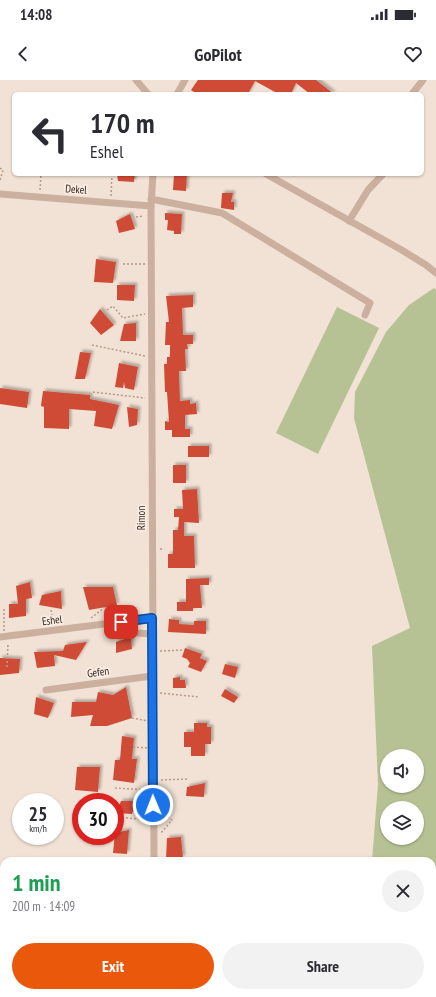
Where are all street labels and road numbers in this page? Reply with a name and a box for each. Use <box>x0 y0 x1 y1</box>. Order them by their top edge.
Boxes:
street label: Dekel <box>65 181 88 197</box>
street label: Rimon <box>134 506 148 530</box>
street label: Eshel <box>41 612 63 628</box>
street label: Gefen <box>86 664 110 680</box>

